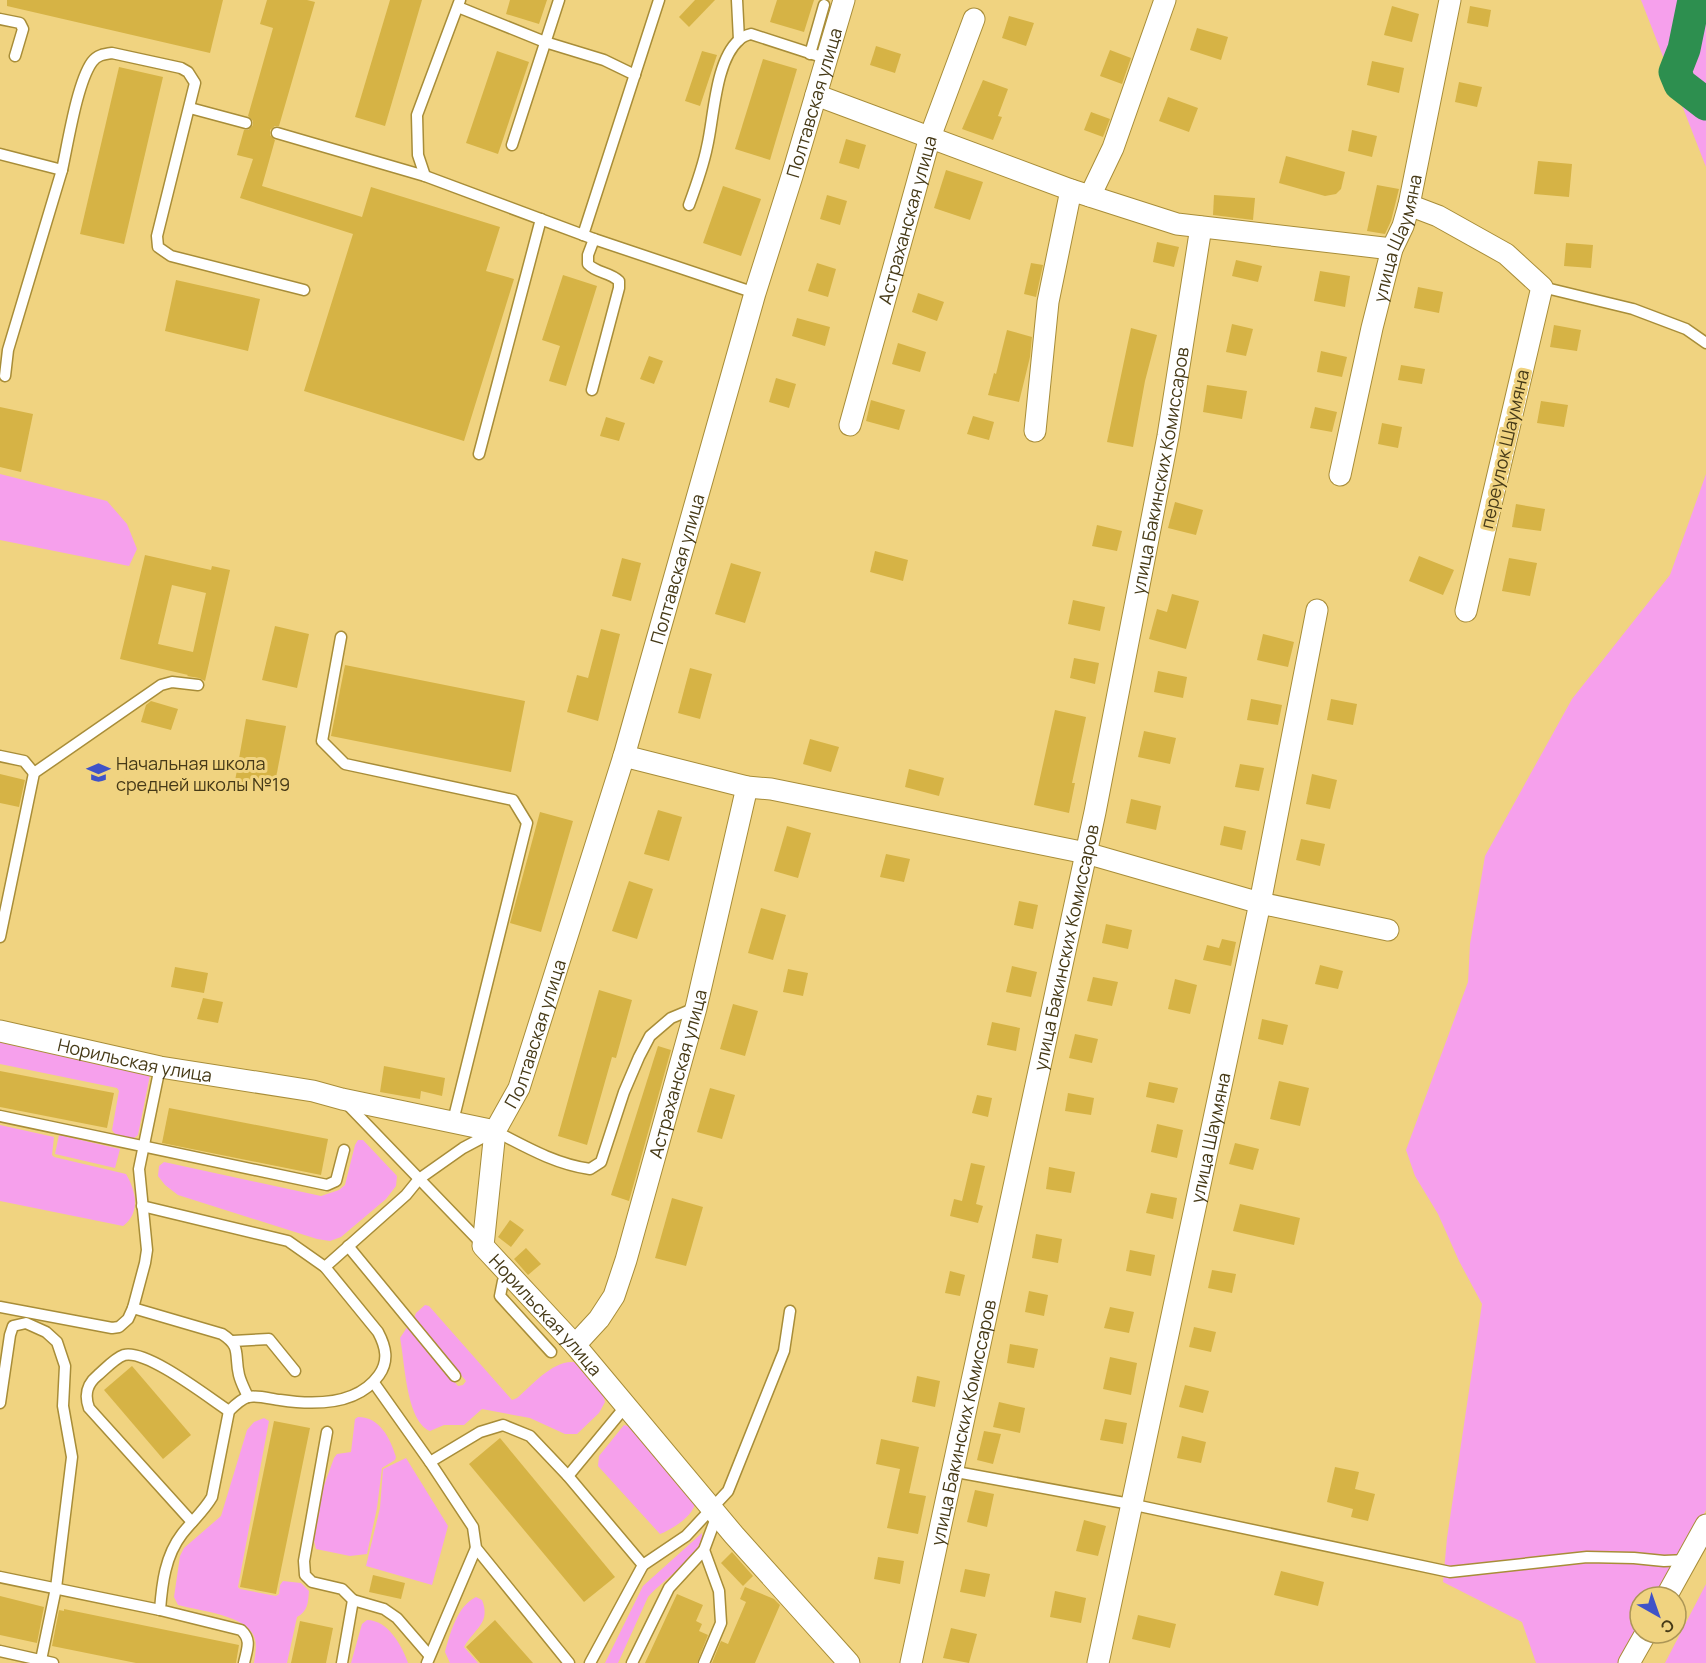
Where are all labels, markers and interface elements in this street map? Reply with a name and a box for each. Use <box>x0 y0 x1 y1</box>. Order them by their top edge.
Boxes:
street label: Полтавская улица <box>780 25 847 180</box>
street label: Астраханская улица <box>872 133 942 307</box>
street label: улица Шаумяна <box>1367 172 1427 305</box>
street label: улица Бакинских Комиссаров <box>1125 345 1194 597</box>
street label: переулок Шаумяна <box>1474 367 1534 531</box>
street label: Полтавская улица <box>644 491 710 647</box>
place label: Начальная школа средней школы №19 <box>116 751 290 796</box>
school or university icon: Начальная школа средней школы №19 <box>85 760 111 786</box>
street label: улица Бакинских Комиссаров <box>1027 822 1104 1073</box>
street label: Полтавская улица <box>498 956 571 1112</box>
street label: Астраханская улица <box>643 987 712 1161</box>
street label: Норильская улица <box>55 1032 214 1087</box>
street label: улица Шаумяна <box>1184 1070 1236 1205</box>
street label: Норильская улица <box>484 1248 608 1381</box>
street label: улица Бакинских Комиссаров <box>925 1297 1001 1548</box>
north arrow <box>1628 1585 1688 1645</box>
text: С <box>1656 1614 1679 1639</box>

